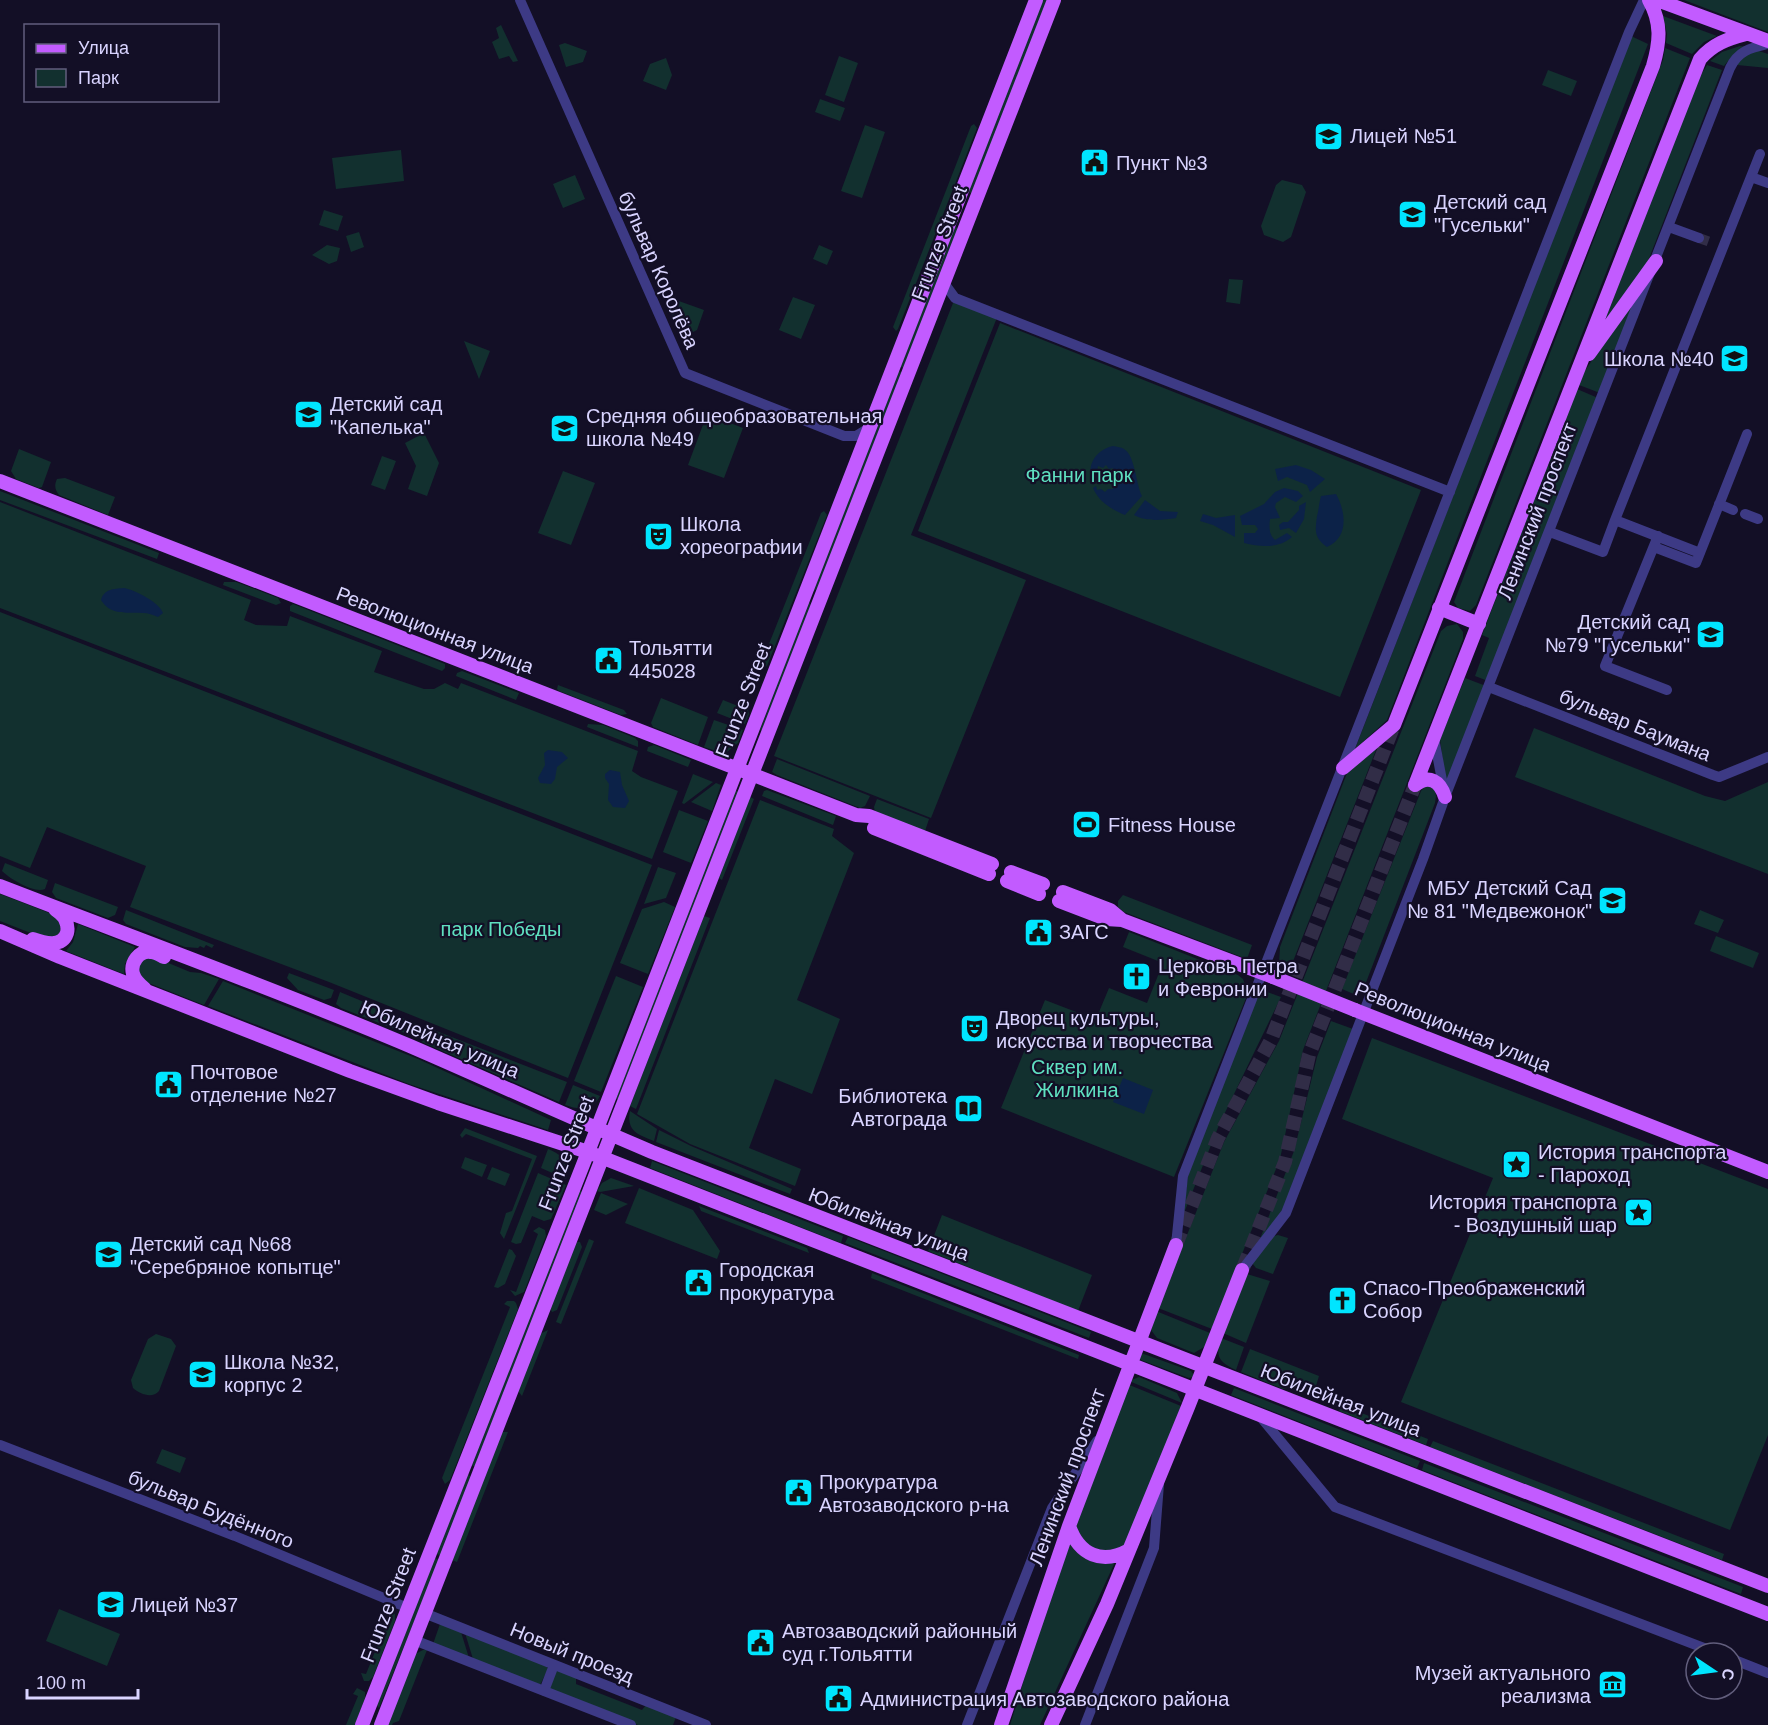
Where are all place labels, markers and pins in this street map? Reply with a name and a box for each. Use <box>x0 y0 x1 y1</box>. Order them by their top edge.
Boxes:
school or university icon: Лицей №51 <box>1313 120 1345 152</box>
place label: Лицей №51 <box>1350 125 1457 147</box>
public building icon: Пункт №3 <box>1079 147 1111 179</box>
place label: Пункт №3 <box>1116 152 1208 174</box>
place label: Детский сад "Гусельки" <box>1434 191 1547 236</box>
school or university icon: Детский сад "Гусельки" <box>1397 198 1429 230</box>
school or university icon: Школа №40 <box>1719 343 1751 375</box>
place label: Школа №40 <box>1604 348 1714 370</box>
place label: Детский сад "Капелька" <box>330 393 443 438</box>
school or university icon: Детский сад "Капелька" <box>293 399 325 431</box>
place label: Средняя общеобразовательная школа №49 <box>586 405 882 450</box>
school or university icon: Средняя общеобразовательная школа №49 <box>549 412 581 444</box>
place label: Школа хореографии <box>680 513 803 558</box>
theatre icon: Школа хореографии <box>643 520 675 552</box>
place label: Детский сад №79 "Гусельки" <box>1545 611 1690 656</box>
school or university icon: Детский сад №79 "Гусельки" <box>1695 618 1727 650</box>
place label: Тольятти 445028 <box>629 637 713 682</box>
public building icon: Тольятти 445028 <box>592 644 624 676</box>
sports icon: Fitness House <box>1071 809 1103 841</box>
place label: Fitness House <box>1108 814 1236 836</box>
place label: МБУ Детский Сад № 81 "Медвежонок" <box>1407 877 1592 922</box>
school or university icon: МБУ Детский Сад № 81 "Медвежонок" <box>1597 884 1629 916</box>
public building icon: ЗАГС <box>1022 916 1054 948</box>
place label: ЗАГС <box>1059 921 1109 943</box>
place label: Церковь Петра и Февронии <box>1158 955 1299 1000</box>
church icon: Церковь Петра и Февронии <box>1121 961 1153 993</box>
place label: Дворец культуры, искусства и творчества <box>996 1007 1213 1052</box>
theatre icon: Дворец культуры, искусства и творчества <box>959 1013 991 1045</box>
place label: Почтовое отделение №27 <box>190 1061 337 1106</box>
public building icon: Почтовое отделение №27 <box>153 1068 185 1100</box>
place label: Библиотека Автограда <box>838 1085 948 1130</box>
library icon: Библиотека Автограда <box>952 1092 984 1124</box>
place label: История транспорта - Пароход <box>1538 1141 1727 1186</box>
place icon: История транспорта - Пароход <box>1501 1148 1533 1180</box>
place label: История транспорта - Воздушный шар <box>1429 1191 1618 1236</box>
place icon: История транспорта - Воздушный шар <box>1622 1197 1654 1229</box>
place label: Детский сад №68 "Серебряное копытце" <box>130 1233 341 1278</box>
school or university icon: Детский сад №68 "Серебряное копытце" <box>93 1239 125 1271</box>
place label: Городская прокуратура <box>719 1259 835 1304</box>
public building icon: Городская прокуратура <box>682 1266 714 1298</box>
place label: Спасо-Преображенский Собор <box>1363 1277 1586 1322</box>
church icon: Спасо-Преображенский Собор <box>1326 1284 1358 1316</box>
place label: Школа №32, корпус 2 <box>224 1351 340 1396</box>
school or university icon: Школа №32, корпус 2 <box>187 1358 219 1390</box>
place label: Прокуратура Автозаводского р-на <box>819 1471 1010 1516</box>
public building icon: Прокуратура Автозаводского р-на <box>782 1477 814 1509</box>
school or university icon: Лицей №37 <box>94 1589 126 1621</box>
place label: Лицей №37 <box>131 1594 238 1616</box>
place label: Автозаводский районный суд г.Тольятти <box>782 1620 1017 1665</box>
public building icon: Автозаводский районный суд г.Тольятти <box>745 1627 777 1659</box>
place label: Музей актуального реализма <box>1415 1662 1592 1707</box>
museum icon: Музей актуального реализма <box>1596 1669 1628 1701</box>
public building icon: Администрация Автозаводского района <box>823 1683 855 1715</box>
place label: Администрация Автозаводского района <box>860 1688 1230 1710</box>

